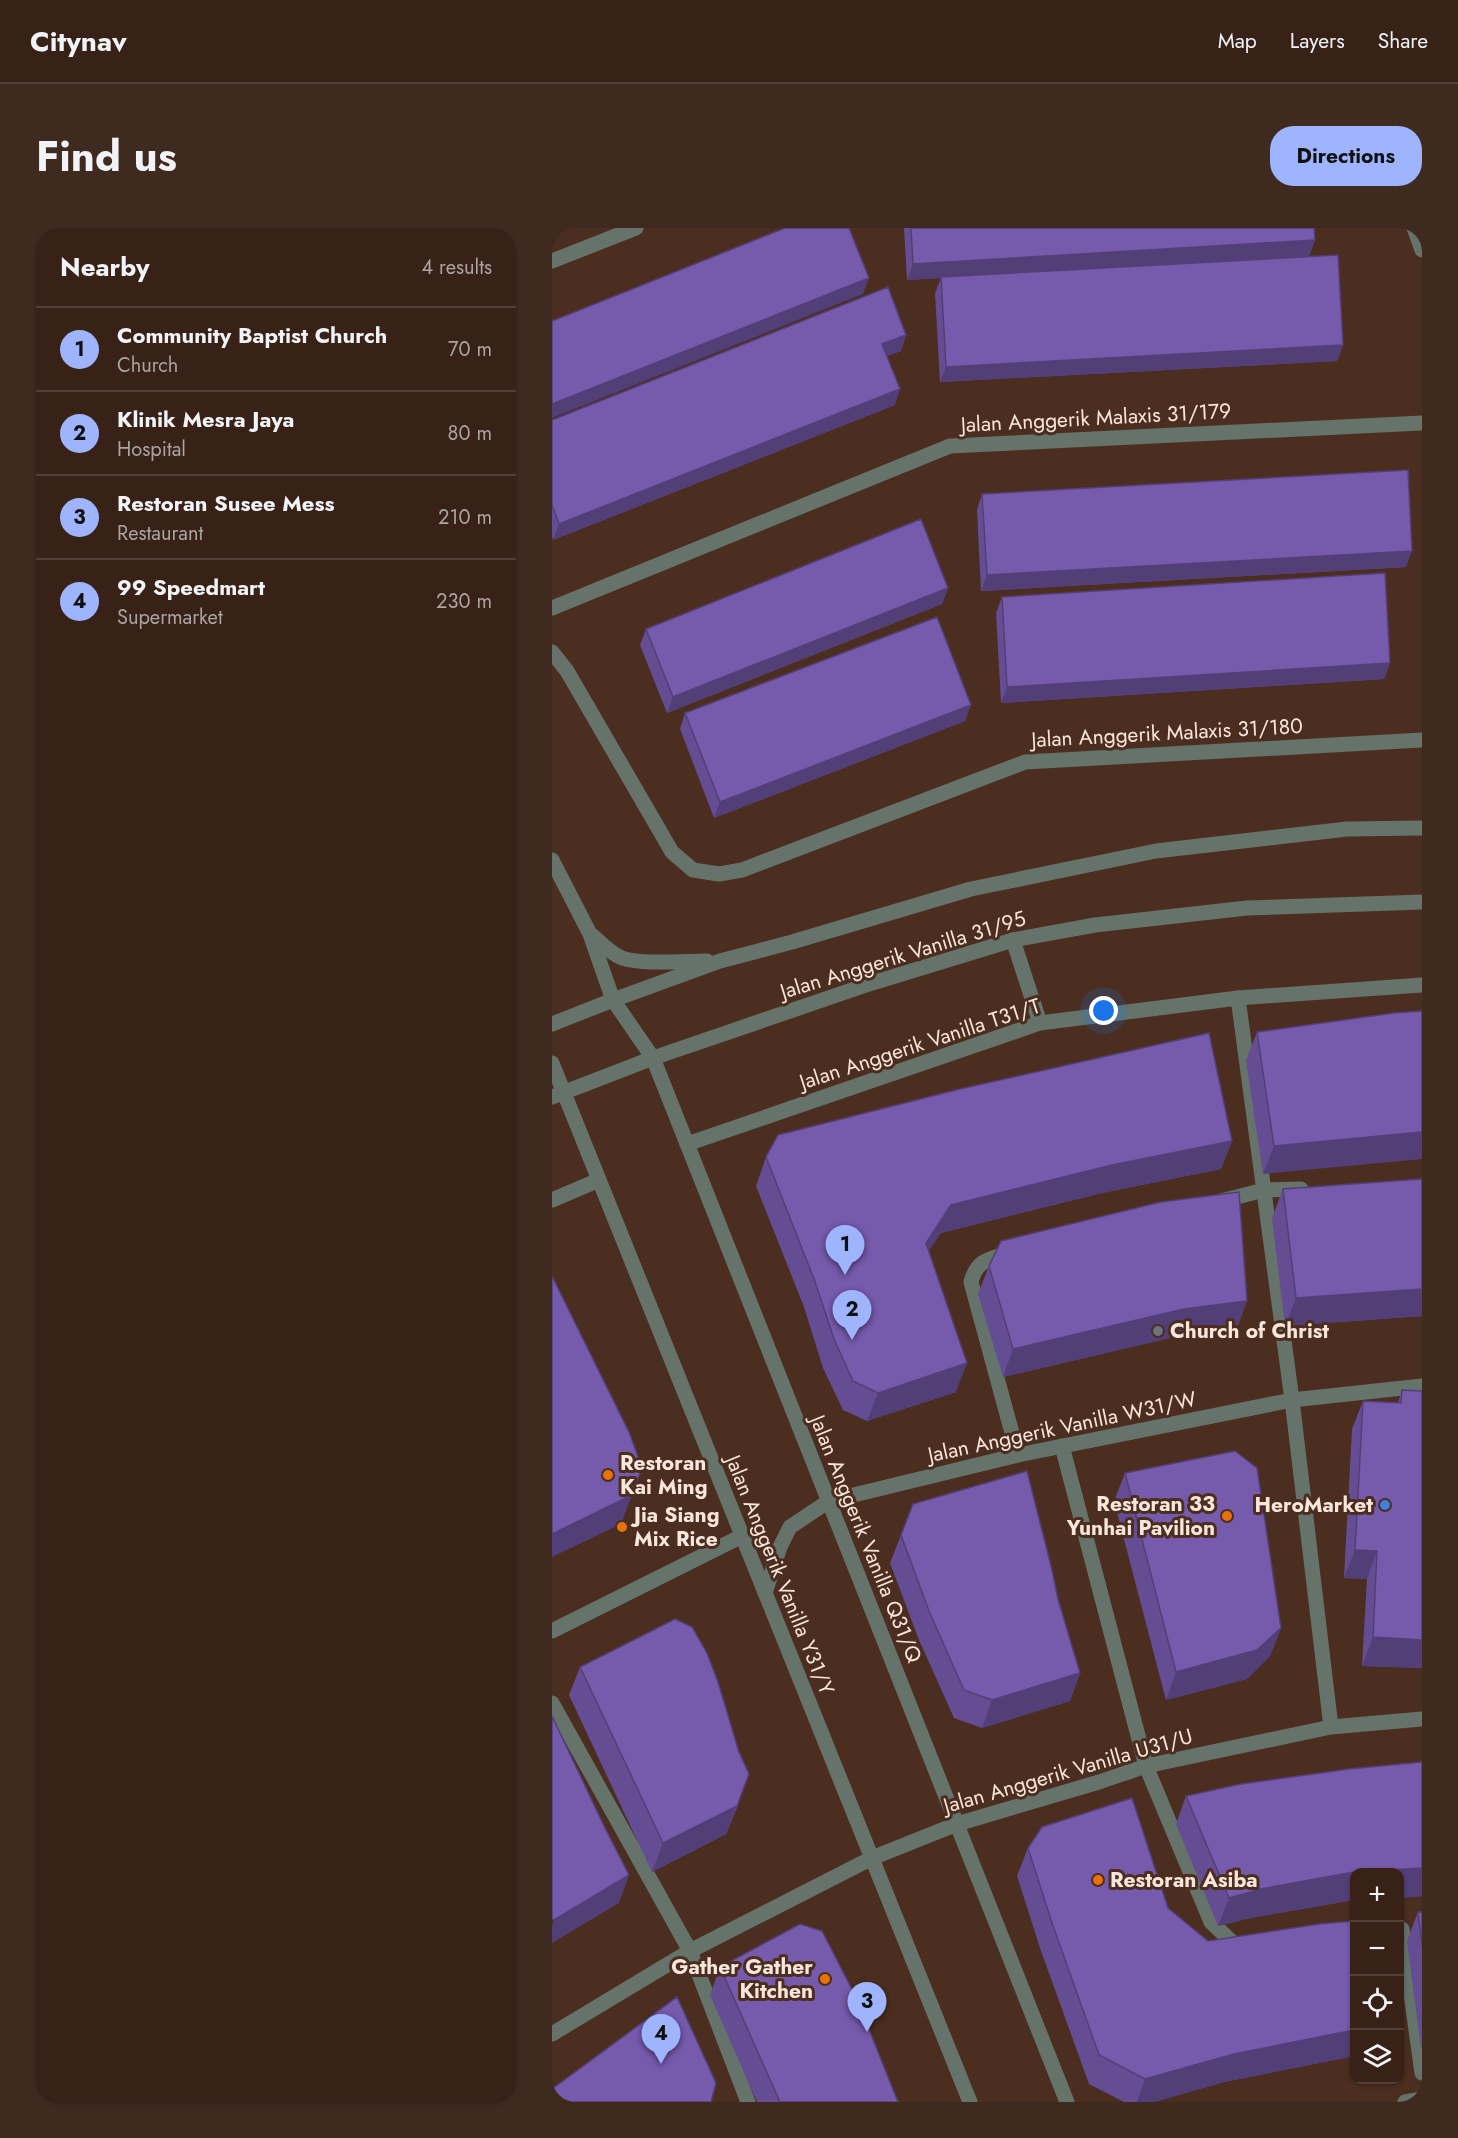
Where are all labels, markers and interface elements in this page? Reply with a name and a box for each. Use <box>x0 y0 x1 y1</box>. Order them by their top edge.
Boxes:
text: Citynav <box>30 21 127 62</box>
text: Map <box>1218 26 1257 56</box>
text: Layers <box>1290 26 1345 56</box>
text: Share <box>1378 26 1428 56</box>
text: Find us <box>36 126 177 187</box>
button: Directions <box>1270 126 1422 186</box>
text: Nearby <box>60 248 149 286</box>
text: 4 results <box>421 253 492 282</box>
text: Community Baptist Church <box>117 319 387 351</box>
text: 1 <box>74 335 85 364</box>
text: 70 m <box>448 335 492 364</box>
text: Church <box>117 351 178 380</box>
street label: Jalan Anggerik Malaxis 31/179 <box>957 396 1232 440</box>
text: Klinik Mesra Jaya <box>117 403 294 435</box>
text: 2 <box>73 419 86 448</box>
text: 80 m <box>447 419 492 448</box>
text: Hospital <box>117 435 186 464</box>
text: Restoran Susee Mess <box>117 487 335 519</box>
text: 3 <box>73 503 86 532</box>
text: 210 m <box>438 503 492 532</box>
text: Restaurant <box>117 519 203 548</box>
text: 99 Speedmart <box>117 571 265 603</box>
text: 4 <box>73 587 86 616</box>
text: 230 m <box>436 587 492 616</box>
text: Supermarket <box>117 603 223 632</box>
street label: Jalan Anggerik Malaxis 31/180 <box>1028 711 1303 755</box>
street label: Jalan Anggerik Vanilla 31/95 <box>774 903 1029 1008</box>
street label: Jalan Anggerik Vanilla T31/T <box>793 991 1045 1098</box>
your location <box>1089 996 1118 1025</box>
pin: 1 <box>826 1226 864 1275</box>
pin: 2 <box>832 1290 872 1340</box>
place label: Church of Christ <box>1170 1316 1329 1346</box>
marker: Church of Christ <box>1151 1324 1165 1338</box>
street label: Jalan Anggerik Vanilla W31/W <box>922 1384 1199 1471</box>
street label: Jalan Anggerik Vanilla Q31/Q <box>801 1408 930 1667</box>
place label: Restoran Kai Ming <box>620 1448 708 1502</box>
street label: Jalan Anggerik Vanilla Y31/Y <box>717 1448 842 1699</box>
marker: Restoran Kai Ming <box>601 1468 615 1482</box>
place label: Restoran 33 Yunhai Pavilion <box>1066 1489 1215 1543</box>
place label: HeroMarket <box>1255 1490 1373 1520</box>
marker: HeroMarket <box>1378 1498 1392 1512</box>
place label: Jia Siang Mix Rice <box>630 1500 719 1554</box>
marker: Restoran 33 Yunhai Pavilion <box>1220 1509 1234 1523</box>
marker: Jia Siang Mix Rice <box>615 1520 629 1534</box>
street label: Jalan Anggerik Vanilla U31/U <box>937 1721 1196 1822</box>
place label: Restoran Asiba <box>1110 1865 1258 1895</box>
map controls <box>1350 1868 1404 2084</box>
button: + <box>1350 1868 1404 1922</box>
marker: Restoran Asiba <box>1091 1873 1105 1887</box>
button: − <box>1350 1922 1404 1976</box>
place label: Gather Gather Kitchen <box>671 1952 813 2006</box>
marker: Gather Gather Kitchen <box>818 1972 832 1986</box>
button: locate <box>1350 1976 1404 2030</box>
pin: 3 <box>848 1982 886 2032</box>
pin: 4 <box>642 2014 680 2064</box>
button: layers <box>1350 2030 1404 2084</box>

